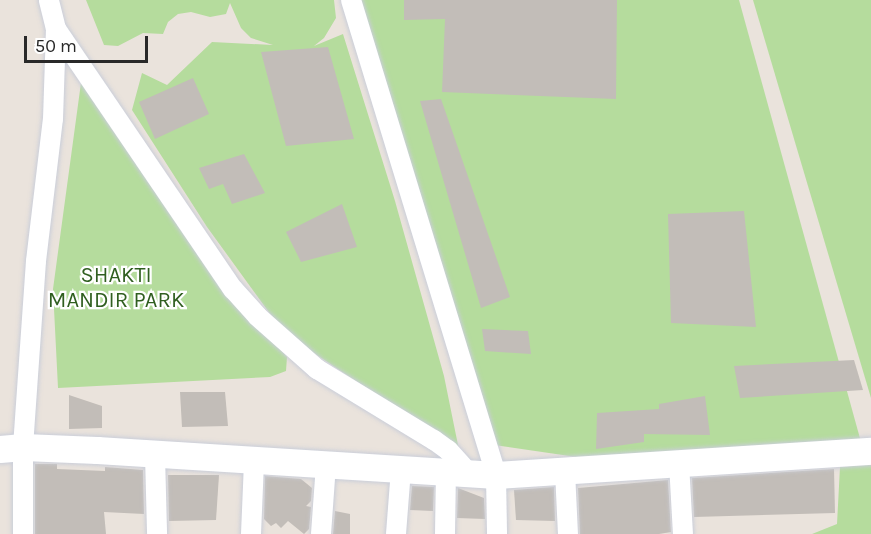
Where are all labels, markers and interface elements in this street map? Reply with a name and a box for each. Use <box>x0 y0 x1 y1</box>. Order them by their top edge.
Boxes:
scale bar <box>27 24 152 62</box>
text: 50 m <box>35 35 77 57</box>
park label: SHAKTI MANDIR PARK <box>48 262 184 314</box>

